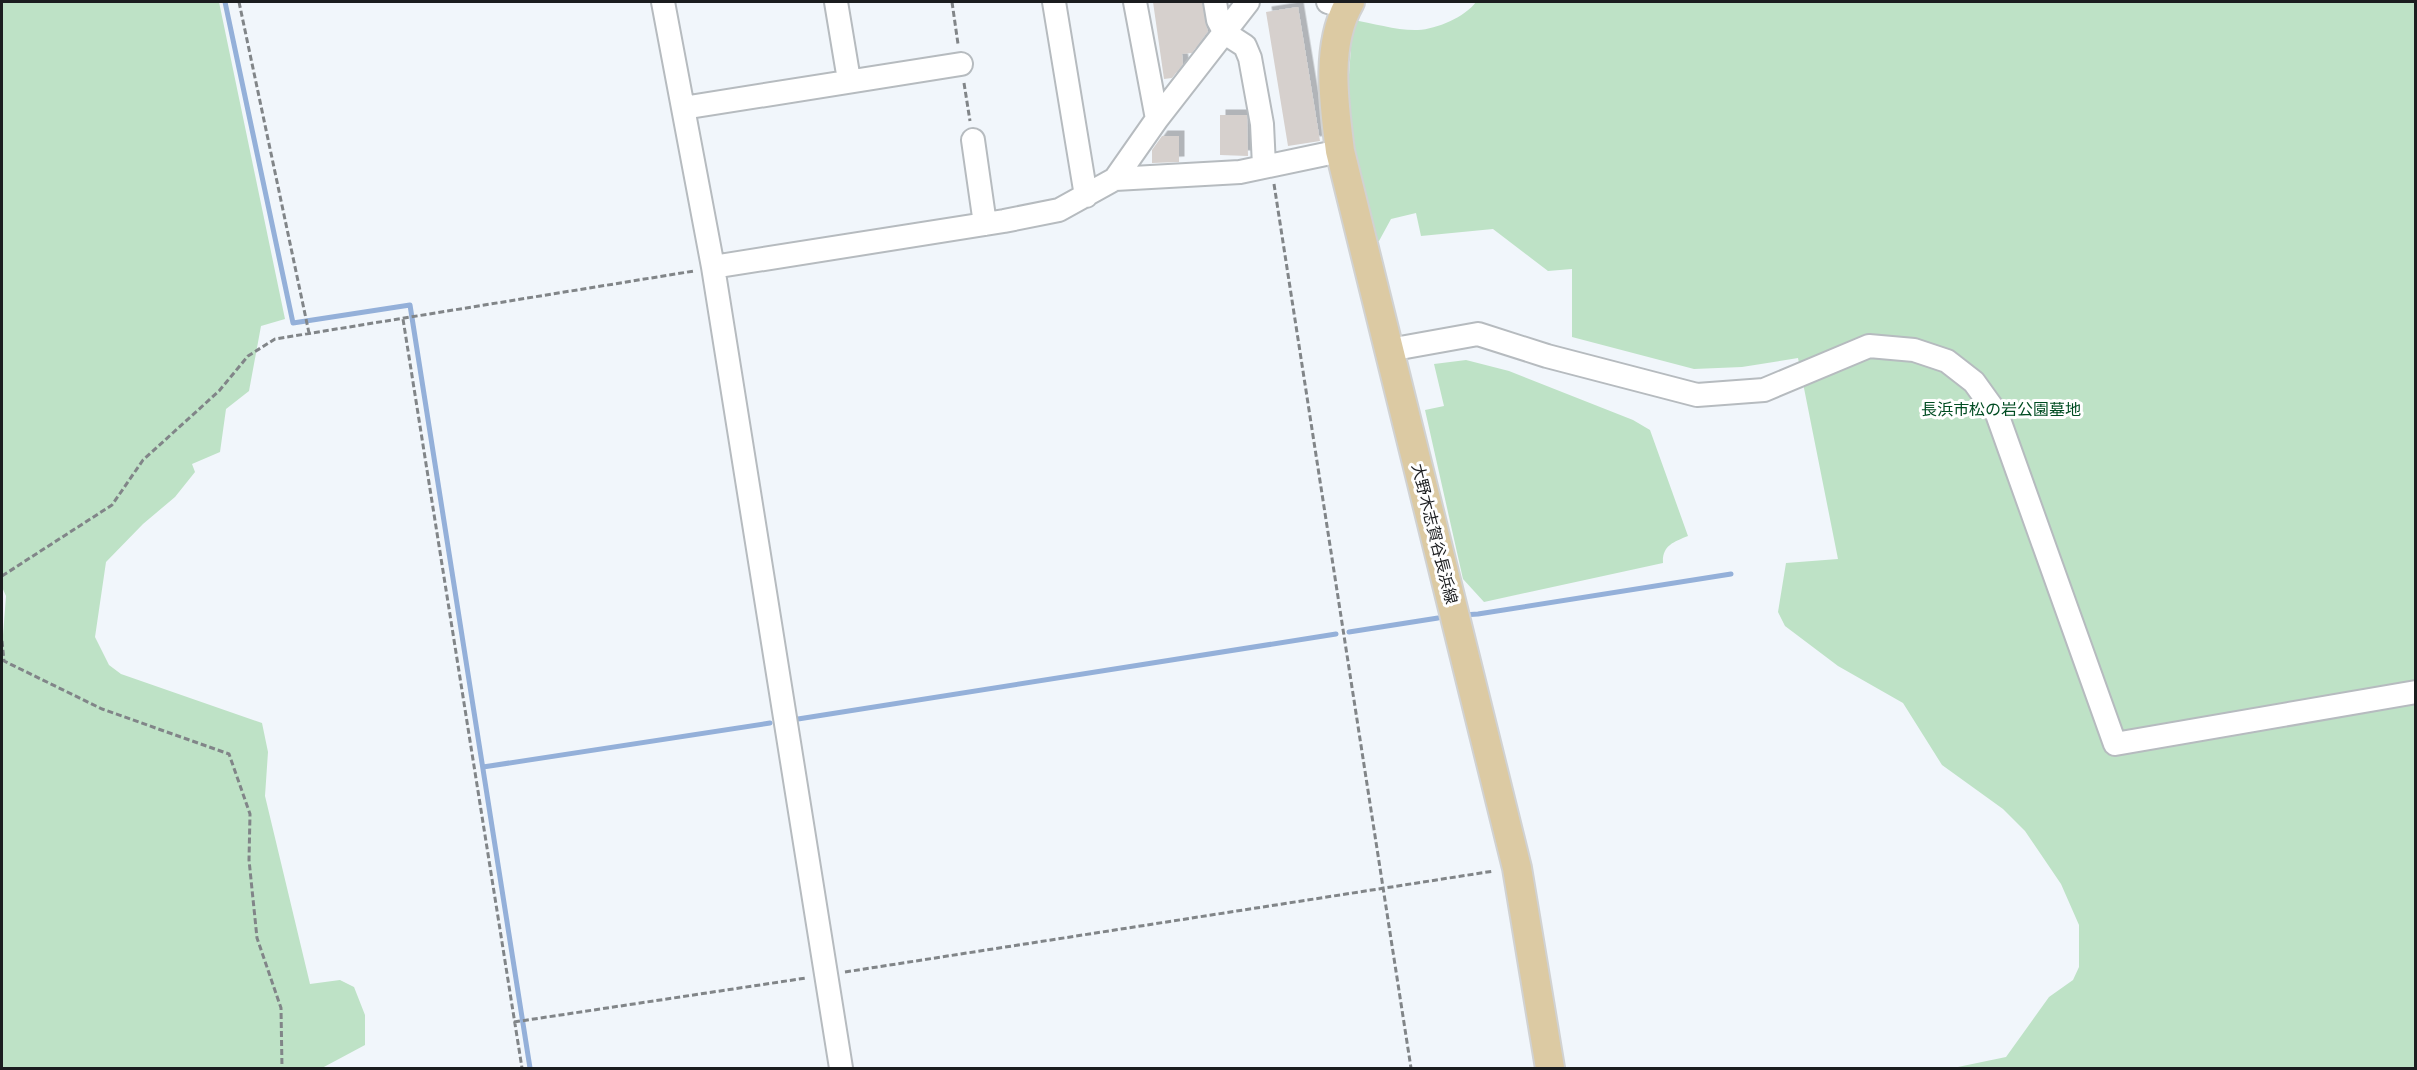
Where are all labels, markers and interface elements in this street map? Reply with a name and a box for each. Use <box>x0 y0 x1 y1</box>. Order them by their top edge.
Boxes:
park label: 長浜市松の岩公園墓地 <box>1921 399 2081 421</box>
street label: 大野木志賀谷長浜線 <box>1406 461 1462 607</box>

